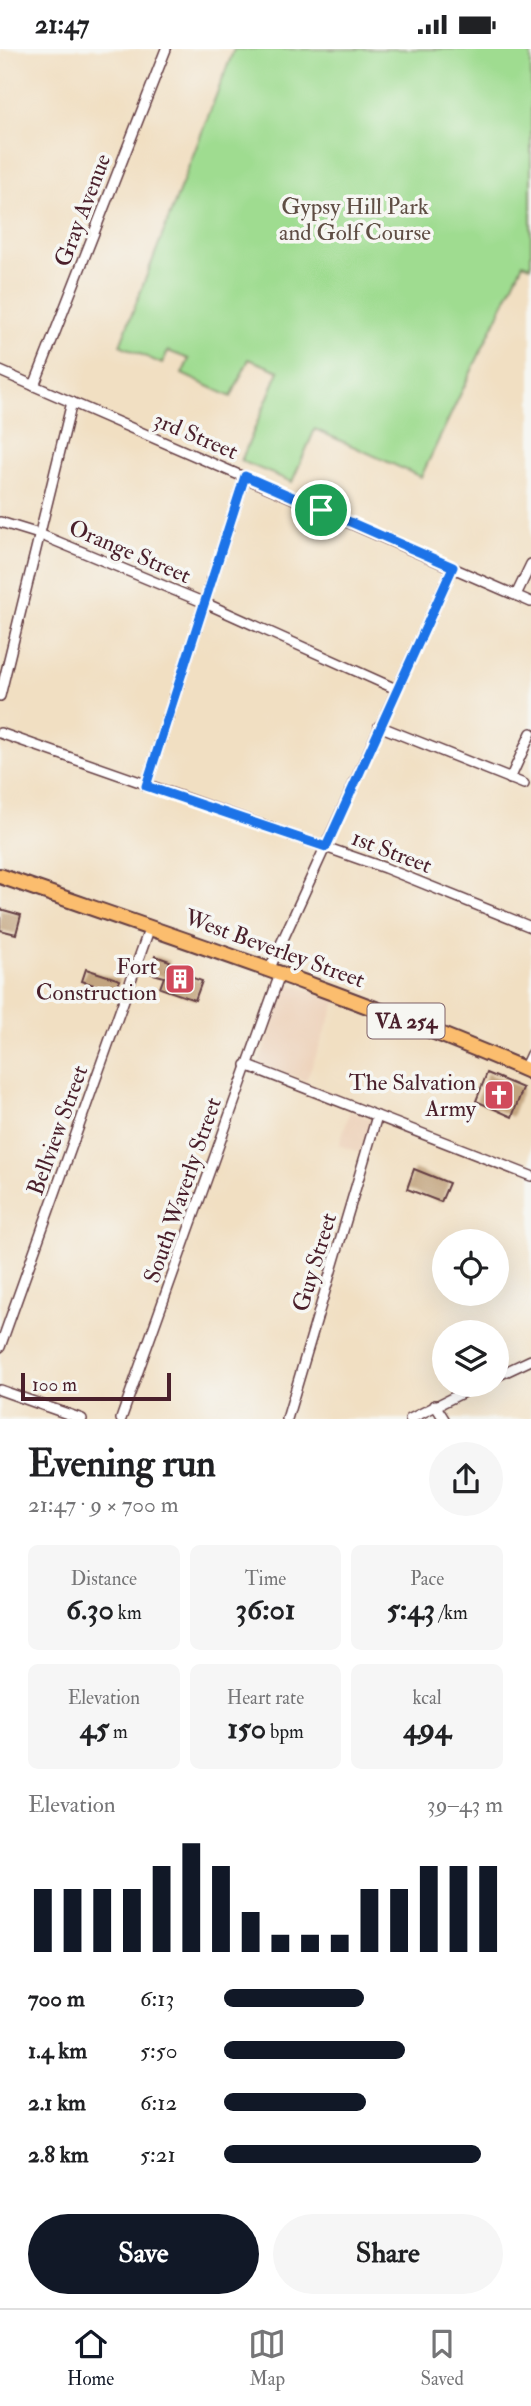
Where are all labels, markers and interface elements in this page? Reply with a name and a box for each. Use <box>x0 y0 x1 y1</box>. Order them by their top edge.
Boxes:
text: 21:47 <box>35 9 89 41</box>
street label: Gray Avenue <box>48 149 117 271</box>
park label: Gypsy Hill Park and Golf Course <box>279 192 431 247</box>
street label: 3rd Street <box>149 405 242 466</box>
pin <box>291 480 351 540</box>
icon: arrive <box>302 491 340 529</box>
street label: Orange Street <box>64 513 195 590</box>
street label: 1st Street <box>347 823 436 880</box>
street label: West Beverley Street <box>180 902 369 994</box>
place label: Fort Construction <box>36 952 157 1007</box>
building icon: Fort Construction <box>163 962 197 996</box>
road number: VA 254 <box>368 1003 444 1039</box>
street label: Bellview Street <box>21 1061 94 1199</box>
place label: The Salvation Army <box>349 1068 477 1123</box>
church icon: The Salvation Army <box>482 1078 516 1112</box>
street label: South Waverly Street <box>137 1093 228 1287</box>
street label: Guy Street <box>286 1209 343 1315</box>
map controls <box>432 1229 509 1397</box>
button: locate <box>432 1229 509 1306</box>
button: layers <box>432 1320 509 1397</box>
scale bar <box>21 1370 172 1402</box>
text: 100 m <box>32 1373 77 1397</box>
text: Evening run <box>28 1440 216 1488</box>
button: share <box>429 1442 503 1516</box>
text: 21:47 · 9 × 700 m <box>28 1490 179 1519</box>
text: Distance <box>71 1567 137 1591</box>
text: Time <box>245 1567 286 1591</box>
text: Pace <box>410 1567 444 1591</box>
text: 6.30 <box>66 1591 114 1628</box>
text: 36:01 <box>236 1591 295 1628</box>
text: 5:43 <box>387 1591 435 1628</box>
text: km <box>114 1601 142 1625</box>
text: /km <box>435 1601 468 1625</box>
text: Elevation <box>68 1686 140 1710</box>
text: Heart rate <box>227 1686 304 1710</box>
text: kcal <box>413 1686 442 1710</box>
text: 45 <box>80 1710 109 1747</box>
text: 150 <box>227 1710 266 1747</box>
text: 494 <box>403 1710 451 1747</box>
text: m <box>109 1720 128 1744</box>
text: bpm <box>266 1720 304 1744</box>
text: Elevation <box>28 1790 116 1819</box>
text: 39–43 m <box>427 1790 503 1819</box>
text: 700 m <box>28 1984 85 2013</box>
text: 6:13 <box>140 1984 174 2013</box>
text: 1.4 km <box>28 2036 87 2065</box>
text: 5:50 <box>140 2036 178 2065</box>
text: 2.1 km <box>28 2088 86 2117</box>
text: 6:12 <box>140 2088 177 2117</box>
text: 2.8 km <box>28 2140 89 2169</box>
text: 5:21 <box>140 2140 176 2169</box>
button: Save <box>28 2214 259 2294</box>
button: Share <box>273 2214 503 2294</box>
tab: Home <box>67 2325 114 2391</box>
tab: Map <box>248 2325 286 2391</box>
tab: Saved <box>420 2325 464 2391</box>

